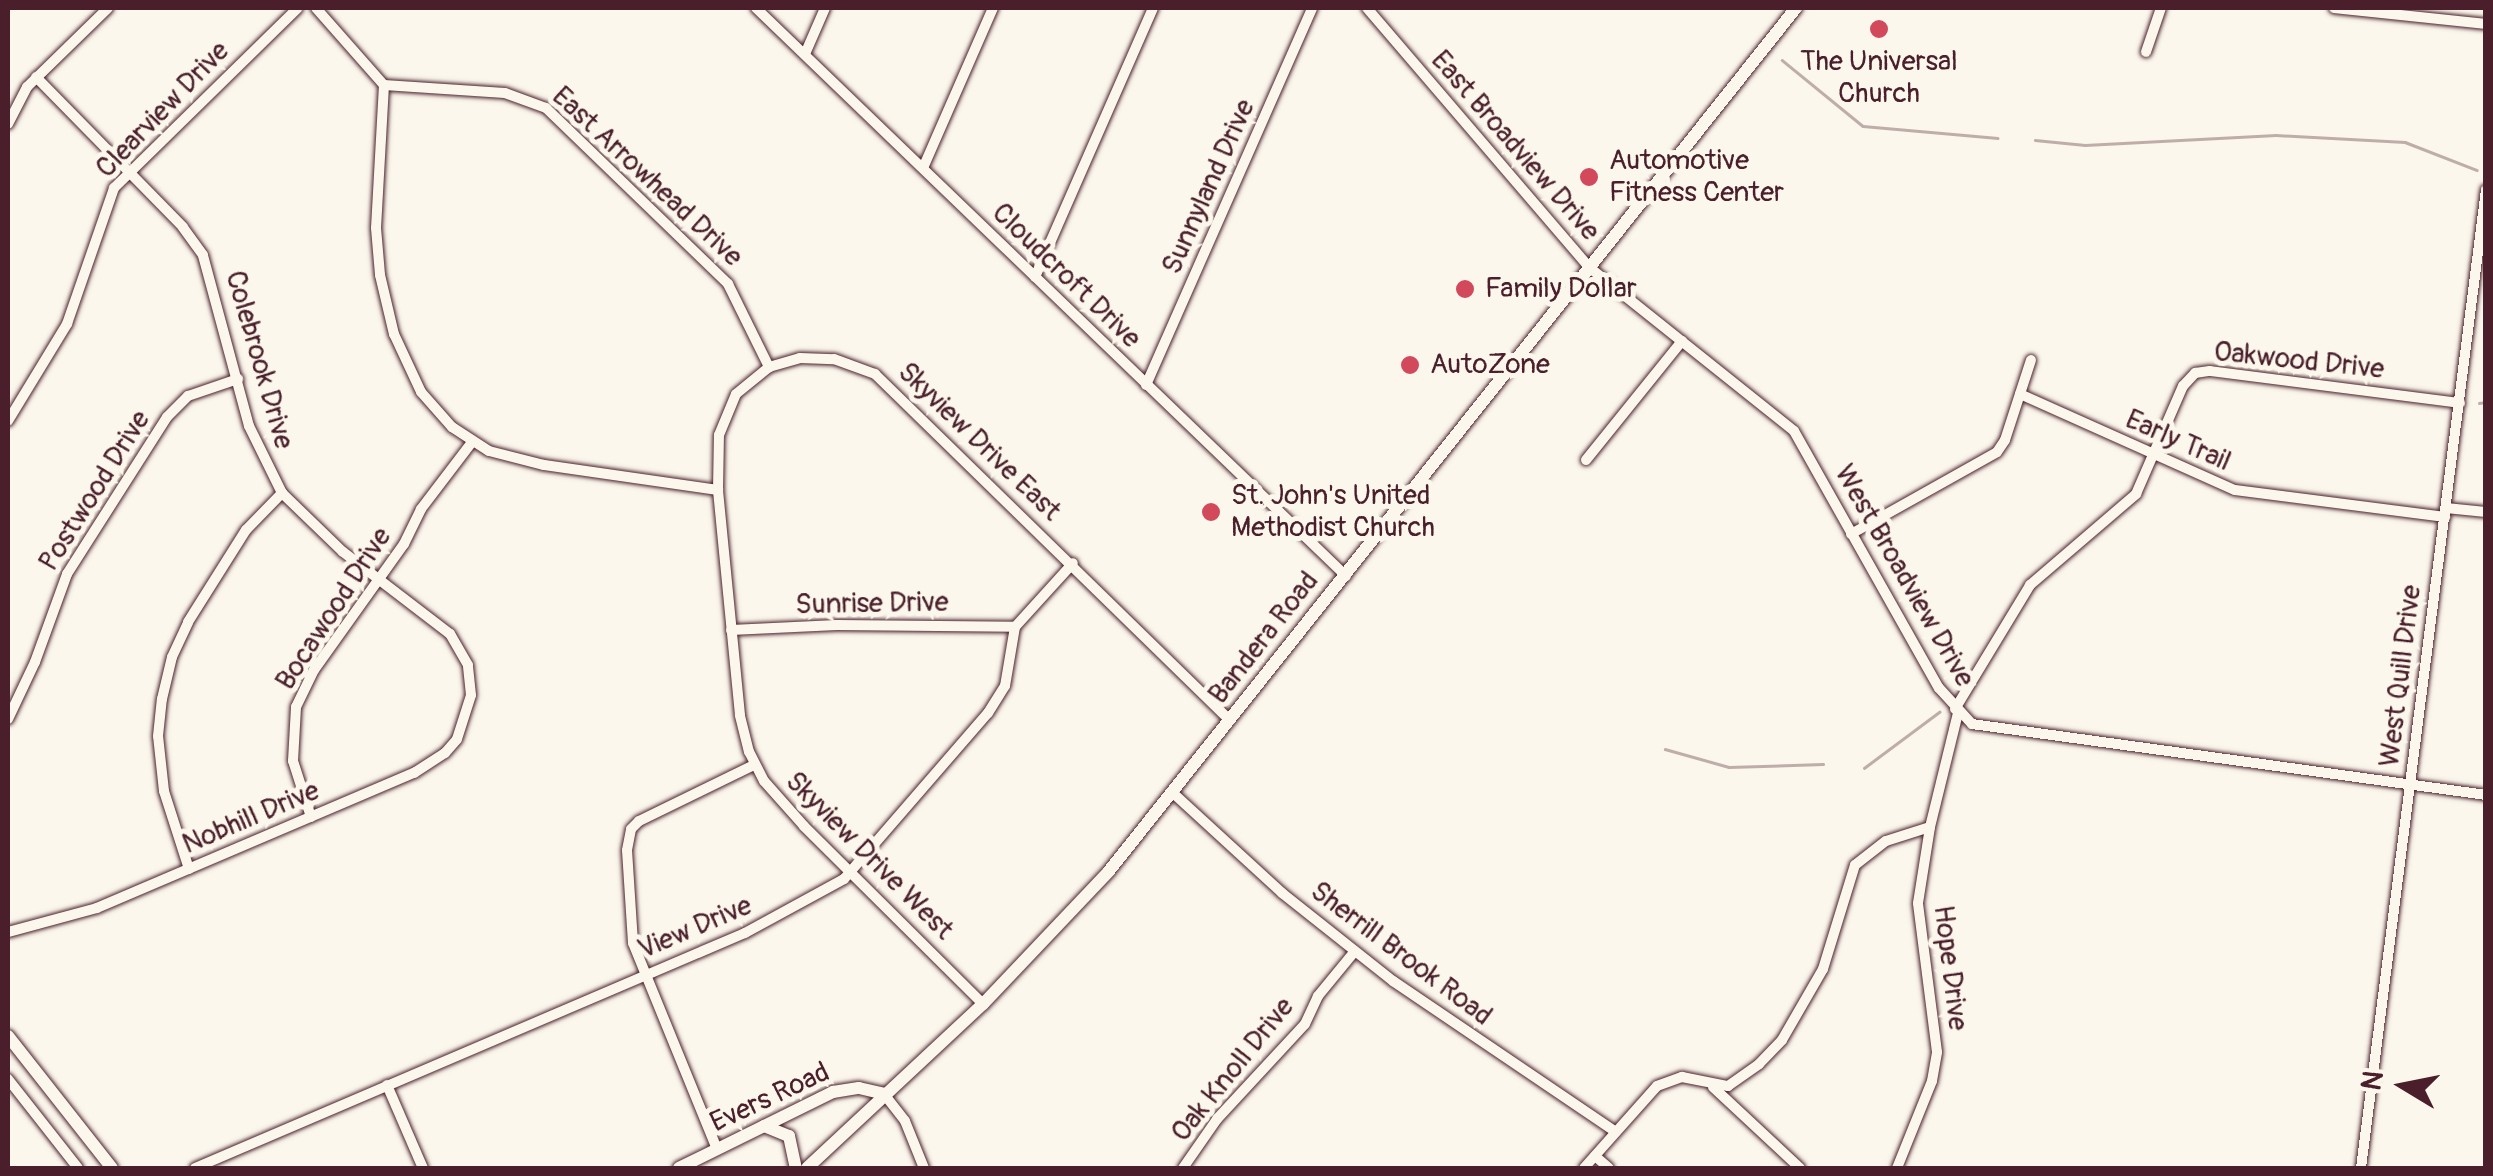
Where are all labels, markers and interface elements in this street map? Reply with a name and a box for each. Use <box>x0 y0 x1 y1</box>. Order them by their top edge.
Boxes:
marker: The Universal Church <box>1868 18 1890 40</box>
street label: Clearview Drive <box>89 35 237 185</box>
street label: East Broadview Drive <box>1423 44 1607 248</box>
place label: The Universal Church <box>1800 45 1958 111</box>
street label: East Arrowhead Drive <box>545 80 749 274</box>
street label: Sunnyland Drive <box>1155 94 1263 280</box>
place label: Automotive Fitness Center <box>1609 144 1784 210</box>
marker: Automotive Fitness Center <box>1578 166 1600 188</box>
street label: Cloudcroft Drive <box>985 197 1147 355</box>
street label: Colebrook Drive <box>218 267 300 453</box>
place label: Family Dollar <box>1485 272 1637 306</box>
marker: Family Dollar <box>1454 278 1476 300</box>
street label: Oakwood Drive <box>2212 335 2386 387</box>
place label: AutoZone <box>1430 348 1550 382</box>
marker: AutoZone <box>1399 354 1421 376</box>
street label: Skyview Drive East <box>891 356 1067 528</box>
street label: Early Trail <box>2120 403 2236 479</box>
street label: Postwood Drive <box>32 405 158 577</box>
street label: West Broadview Drive <box>1827 459 1981 693</box>
place label: St. John's United Methodist Church <box>1231 479 1435 545</box>
marker: St. John's United Methodist Church <box>1200 501 1222 523</box>
street label: Bocawood Drive <box>269 522 399 696</box>
street label: Bandera Road <box>1202 565 1326 711</box>
street label: West Quill Drive <box>2373 583 2429 769</box>
street label: Sunrise Drive <box>795 586 949 622</box>
street label: Skyview Drive West <box>778 765 960 947</box>
street label: Nobhill Drive <box>178 774 324 862</box>
street label: Sherrill Brook Road <box>1304 875 1498 1033</box>
street label: View Drive <box>633 889 757 967</box>
street label: Hope Drive <box>1926 903 1974 1033</box>
street label: Oak Knoll Drive <box>1165 991 1301 1149</box>
north arrow <box>2353 1036 2453 1136</box>
street label: Evers Road <box>705 1056 835 1140</box>
text: N <box>2354 1068 2392 1093</box>

